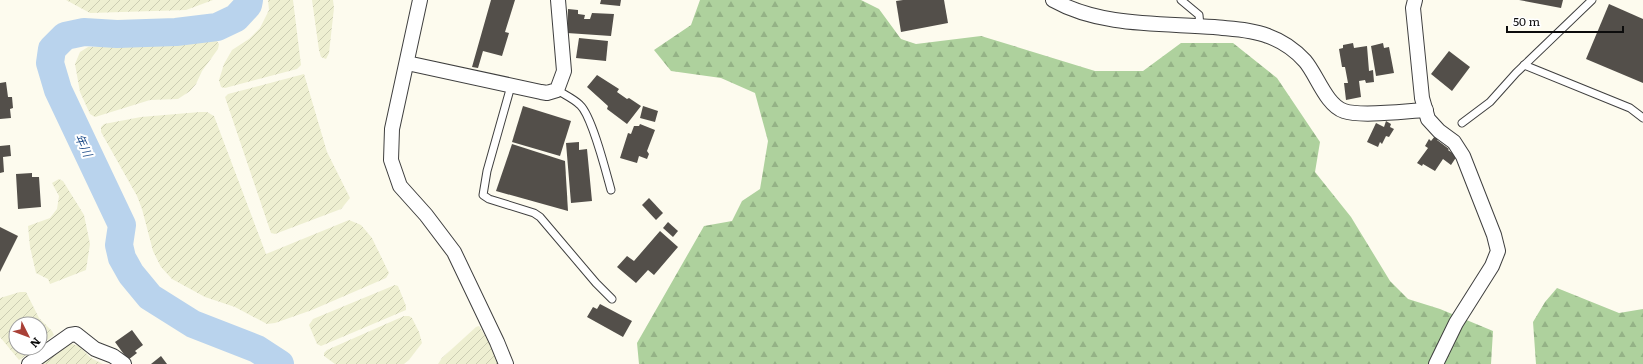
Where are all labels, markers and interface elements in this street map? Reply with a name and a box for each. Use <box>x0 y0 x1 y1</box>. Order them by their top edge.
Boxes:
scale bar <box>1507 8 1623 34</box>
text: 50 m <box>1513 12 1540 30</box>
water label: 年川 <box>71 130 98 161</box>
north arrow <box>8 316 48 356</box>
text: N <box>27 335 45 352</box>

